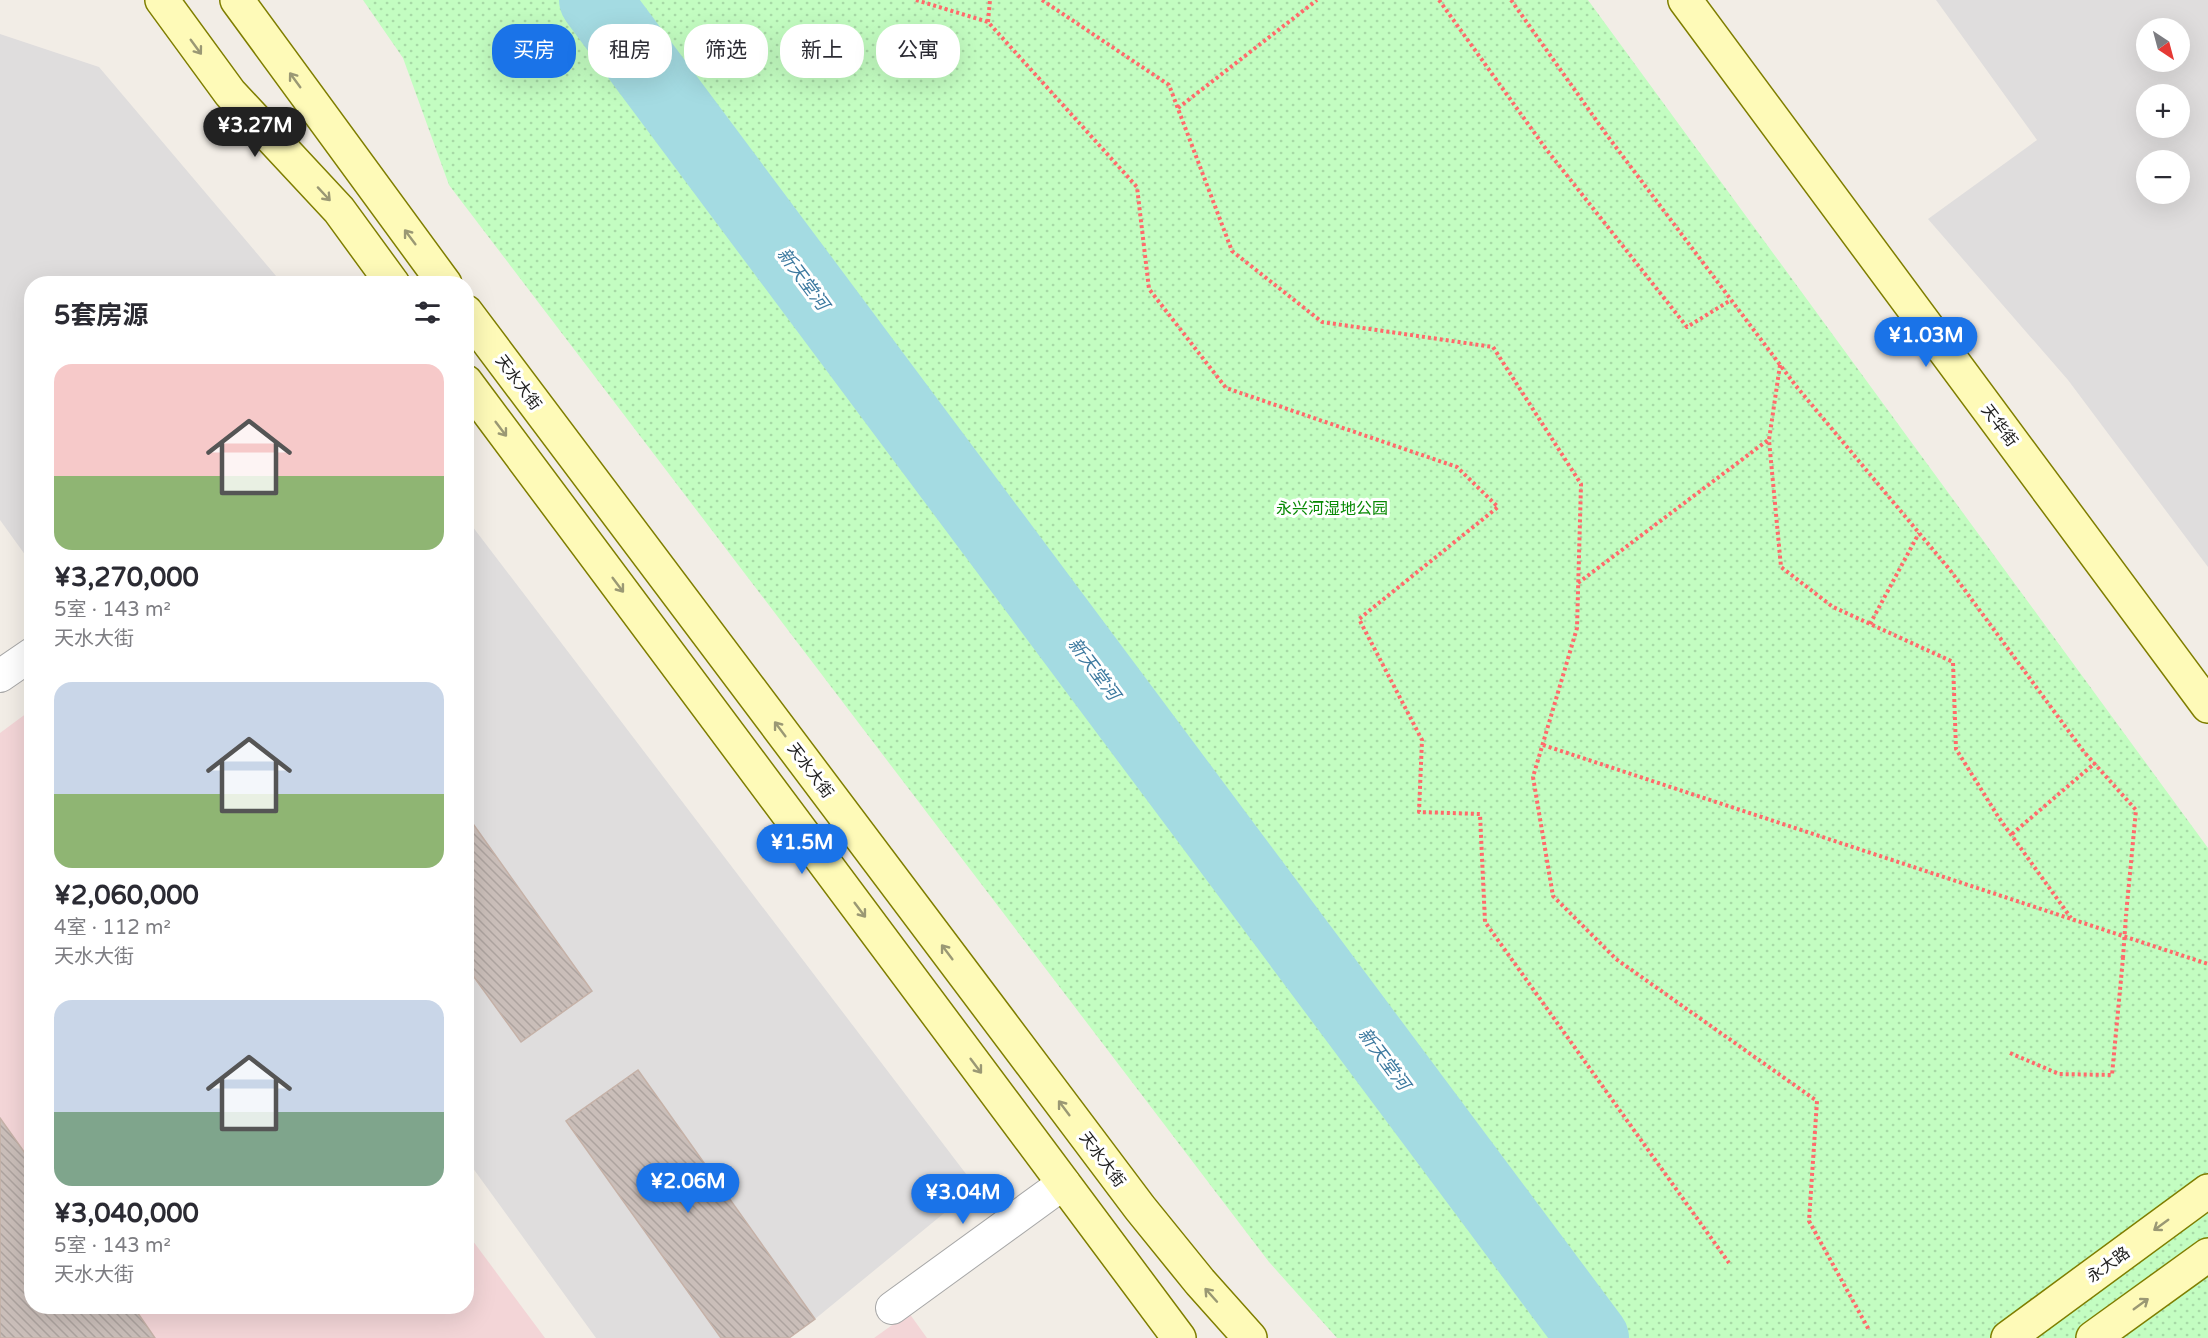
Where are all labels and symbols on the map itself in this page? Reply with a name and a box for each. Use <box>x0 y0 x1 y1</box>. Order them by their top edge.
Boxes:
north arrow <box>2136 18 2190 72</box>
one-way arrow <box>190 39 203 55</box>
one-way arrow <box>289 72 301 88</box>
pin: ¥3.27M <box>206 107 304 158</box>
one-way arrow <box>317 187 331 202</box>
one-way arrow <box>404 229 417 245</box>
water label: 新天堂河 <box>773 244 835 317</box>
pin: ¥1.03M <box>1877 317 1975 368</box>
street label: 天水大街 <box>491 351 545 414</box>
street label: 天华街 <box>1977 400 2022 451</box>
one-way arrow <box>495 420 508 436</box>
park label: 永兴河湿地公园 <box>1276 499 1388 519</box>
one-way arrow <box>611 577 624 593</box>
water label: 新天堂河 <box>1064 634 1126 707</box>
one-way arrow <box>774 721 787 737</box>
street label: 天水大街 <box>783 739 837 802</box>
pin: ¥1.5M <box>760 824 844 875</box>
one-way arrow <box>854 901 866 917</box>
one-way arrow <box>941 945 954 961</box>
water label: 新天堂河 <box>1354 1024 1416 1097</box>
one-way arrow <box>970 1058 983 1074</box>
one-way arrow <box>1058 1101 1071 1117</box>
street label: 天水大街 <box>1075 1128 1129 1191</box>
pin: ¥2.06M <box>639 1163 737 1214</box>
pin: ¥3.04M <box>914 1174 1012 1225</box>
one-way arrow <box>2153 1219 2169 1232</box>
street label: 永大路 <box>2083 1243 2134 1287</box>
one-way arrow <box>1204 1287 1218 1302</box>
one-way arrow <box>2132 1298 2148 1310</box>

